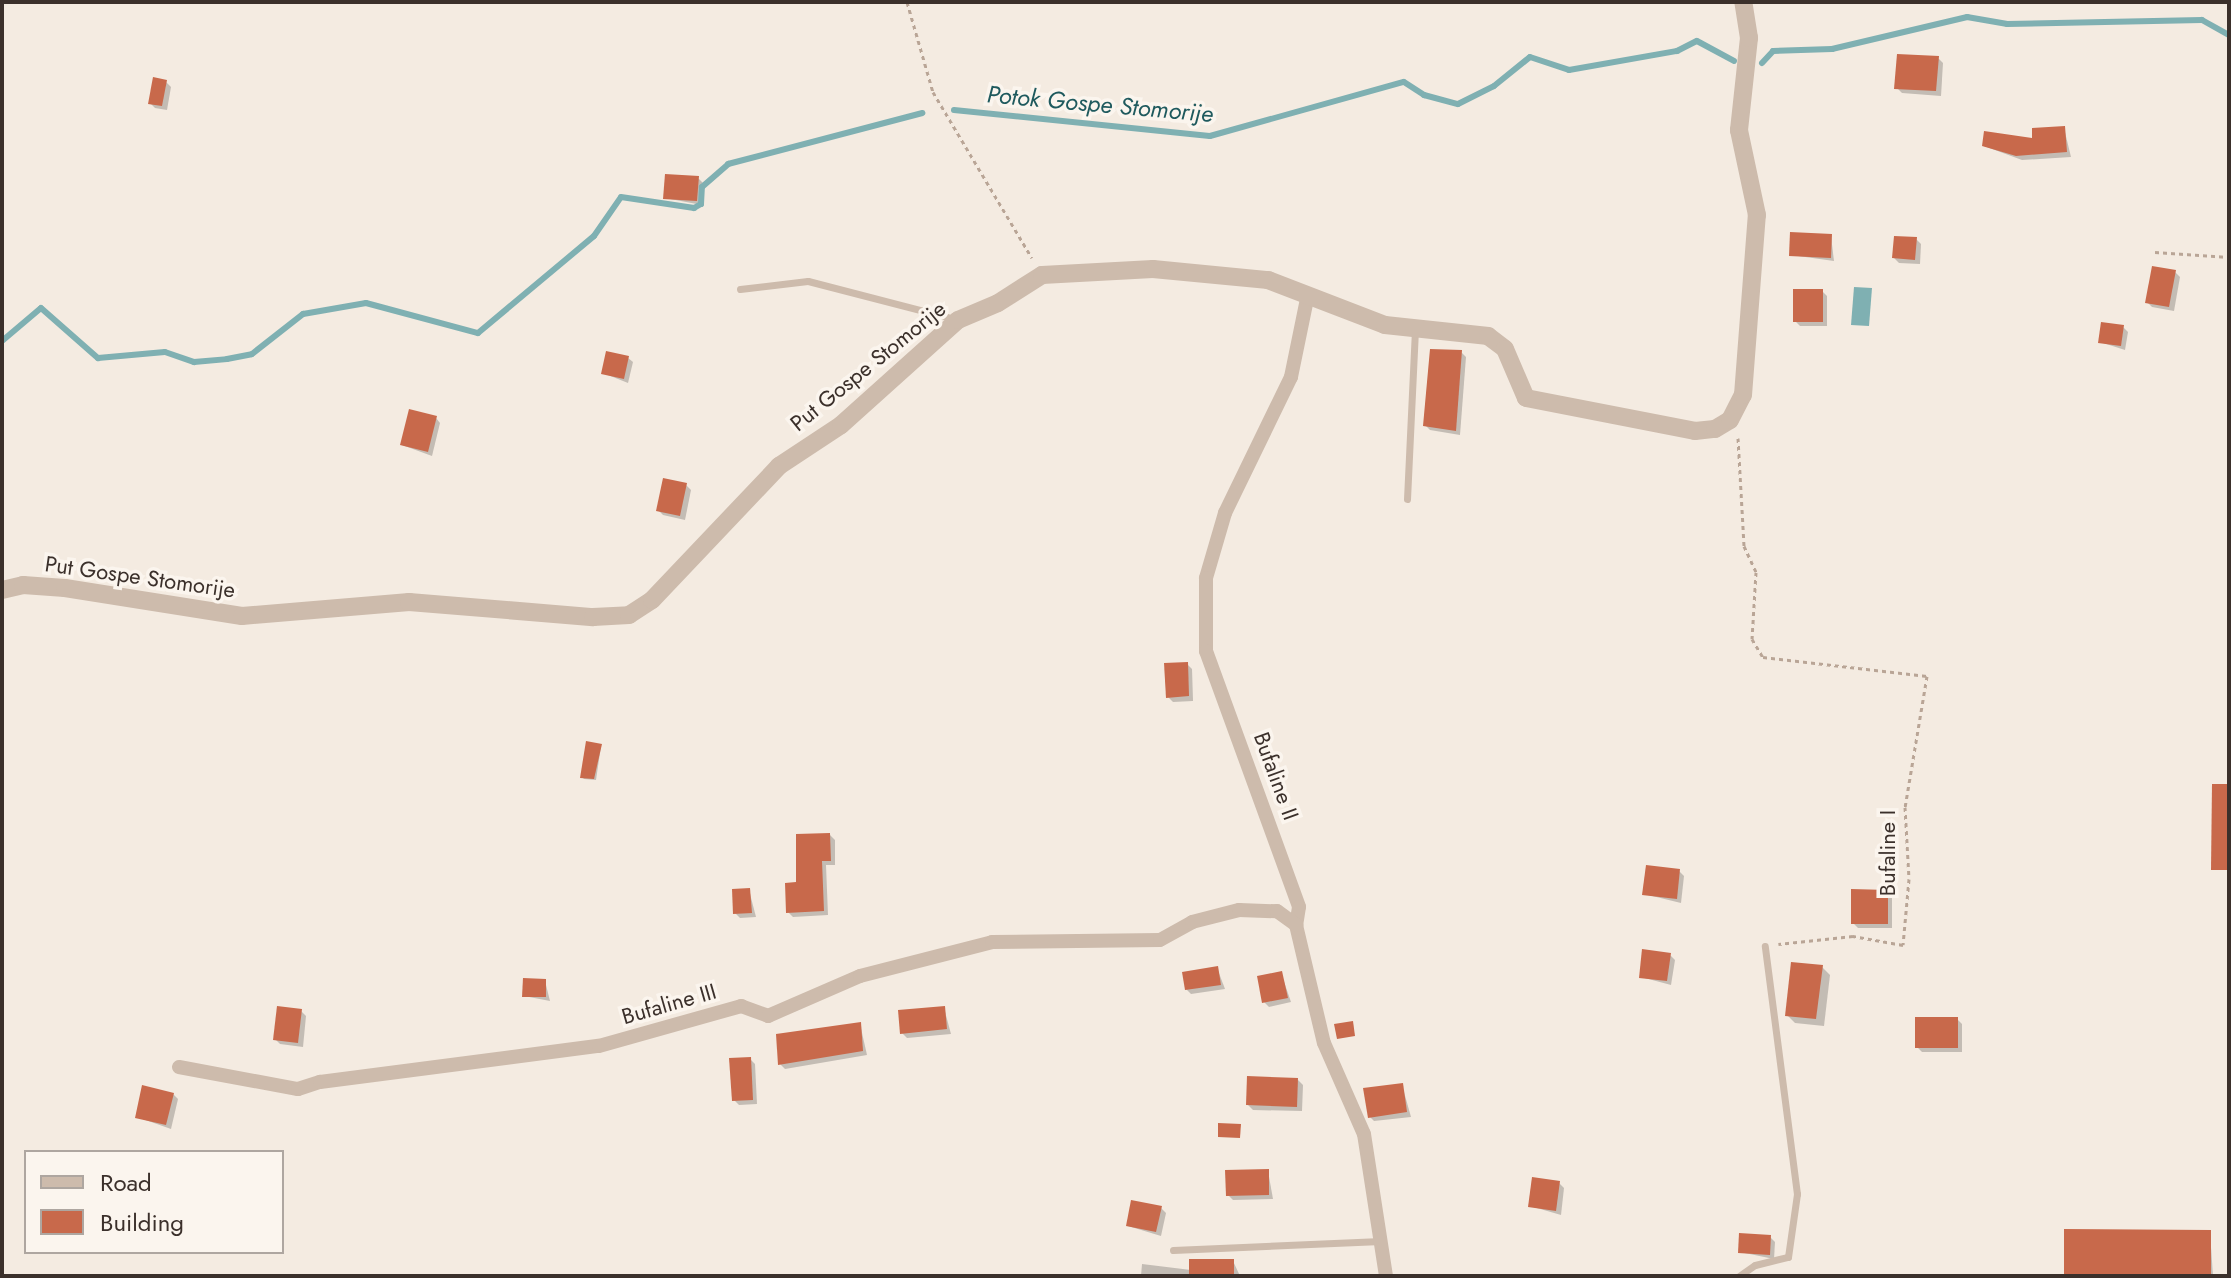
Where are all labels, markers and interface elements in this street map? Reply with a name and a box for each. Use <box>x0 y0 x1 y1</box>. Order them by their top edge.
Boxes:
water label: Potok Gospe Stomorije <box>986 80 1214 128</box>
street label: Put Gospe Stomorije <box>785 295 951 437</box>
street label: Put Gospe Stomorije <box>43 551 237 603</box>
street label: Bufaline II <box>1248 728 1304 824</box>
street label: Bufaline I <box>1875 810 1901 896</box>
street label: Bufaline III <box>619 978 719 1030</box>
legend <box>24 1150 284 1254</box>
text: Road <box>100 1165 152 1200</box>
text: Building <box>100 1205 184 1240</box>

